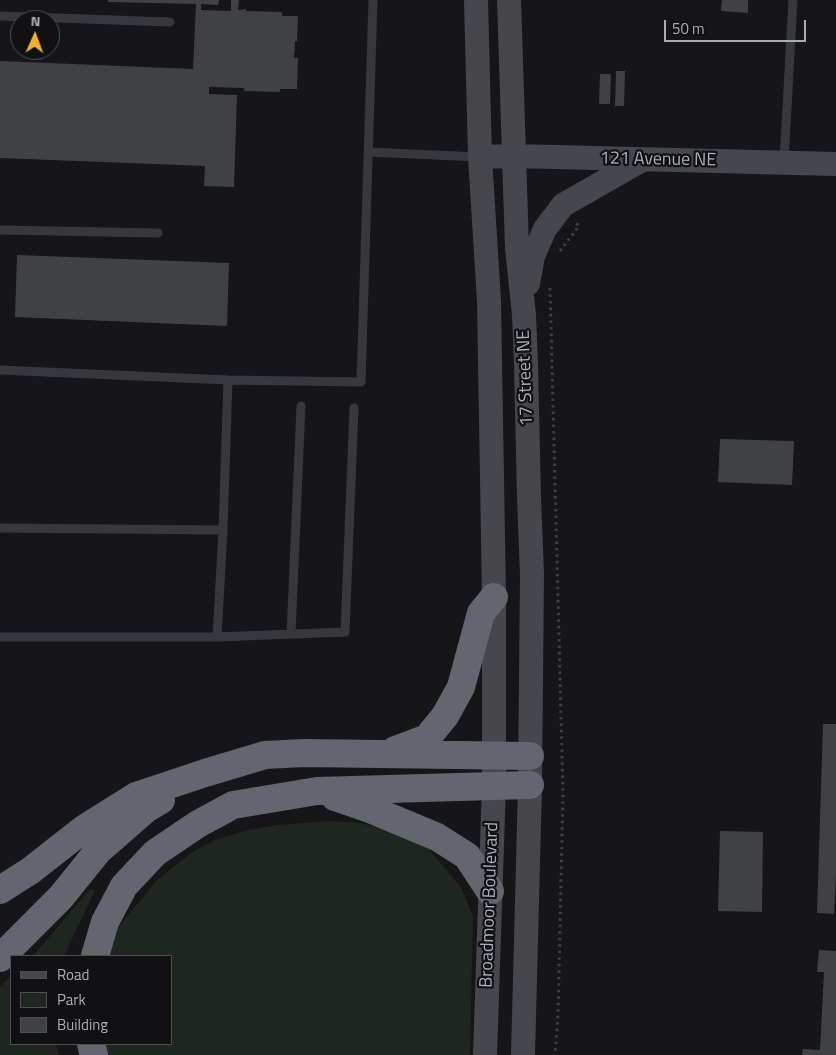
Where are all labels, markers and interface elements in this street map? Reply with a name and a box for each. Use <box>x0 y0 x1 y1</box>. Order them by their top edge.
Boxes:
north arrow <box>10 10 60 60</box>
text: N <box>30 10 41 31</box>
scale bar <box>666 10 808 42</box>
text: 50 m <box>672 17 705 40</box>
street label: 121 Avenue NE <box>600 148 716 172</box>
street label: 17 Street NE <box>514 329 538 427</box>
street label: Broadmoor Boulevard <box>476 822 504 988</box>
legend <box>10 955 172 1045</box>
text: Road <box>57 963 89 986</box>
text: Park <box>57 988 86 1011</box>
text: Building <box>57 1013 108 1036</box>

